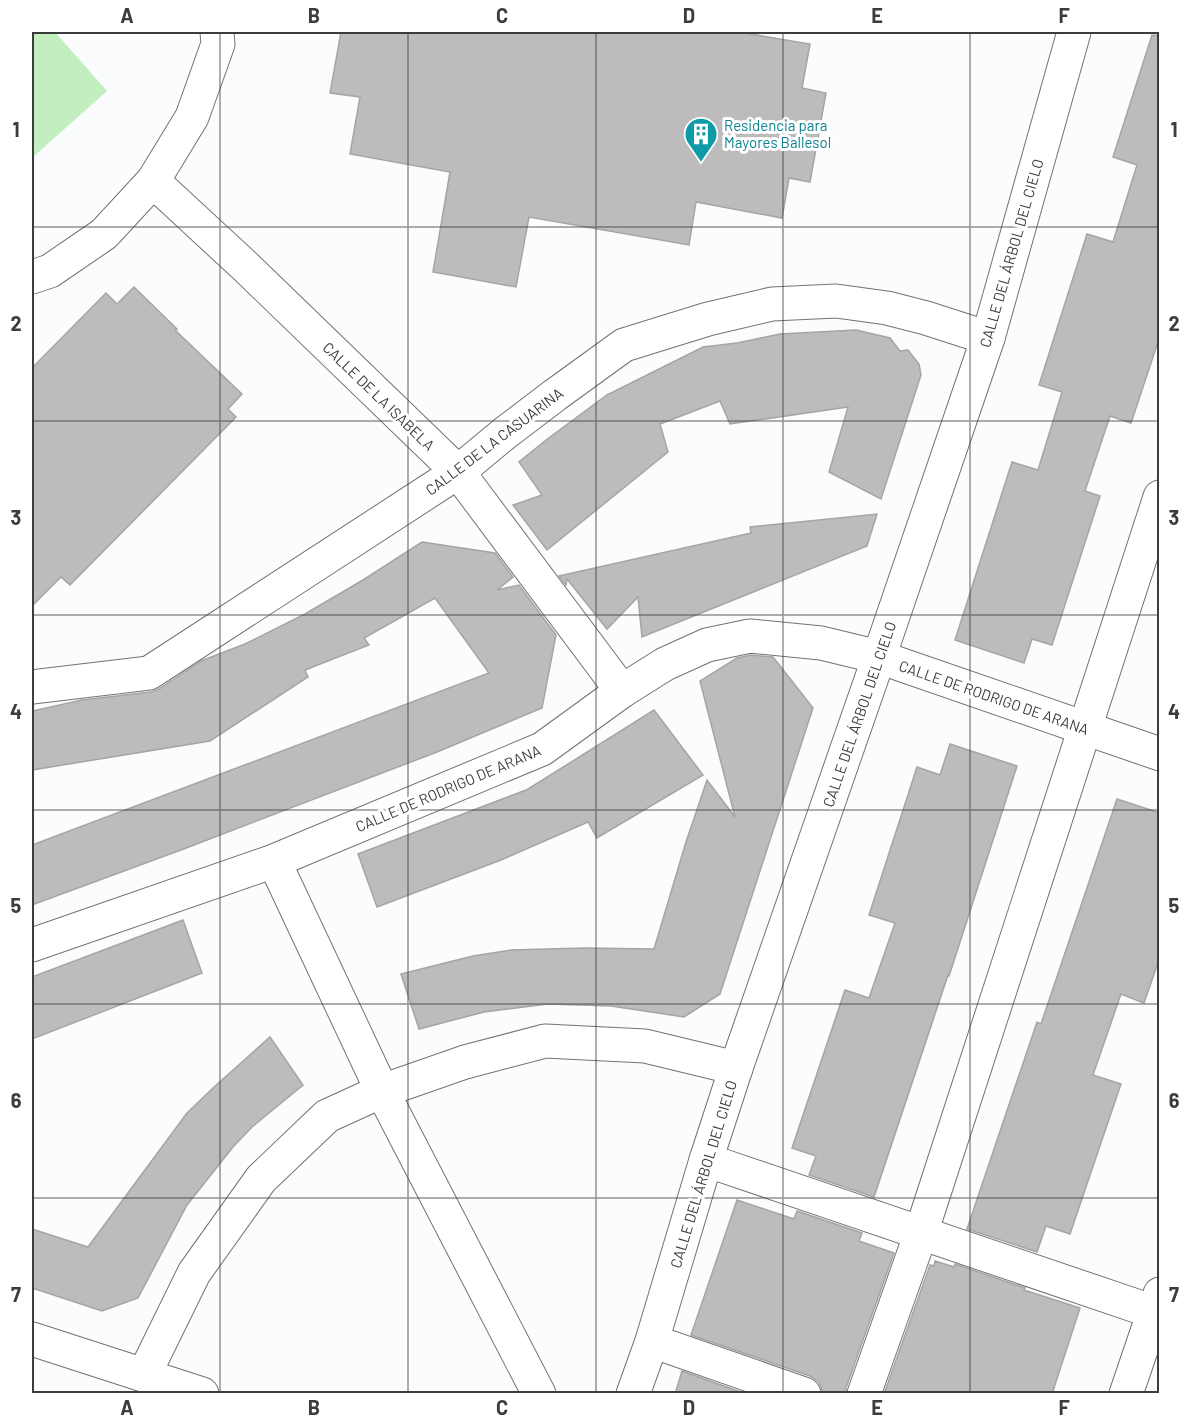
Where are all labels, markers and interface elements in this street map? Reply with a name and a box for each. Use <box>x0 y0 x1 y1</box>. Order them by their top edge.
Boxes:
text: A <box>120 3 134 27</box>
text: B <box>308 3 320 27</box>
text: C <box>496 3 508 27</box>
text: D <box>683 3 695 27</box>
text: E <box>871 3 883 27</box>
text: F <box>1058 3 1070 27</box>
building icon: Residencia para Mayores Ballesol <box>683 116 719 163</box>
place label: Residencia para Mayores Ballesol <box>724 116 831 151</box>
text: 1 <box>12 117 20 141</box>
text: 1 <box>1170 117 1178 141</box>
street label: CALLE DEL ÁRBOL DEL CIELO <box>975 157 1047 349</box>
text: 2 <box>10 311 22 335</box>
text: 2 <box>1168 311 1180 335</box>
street label: CALLE DE LA ISABELA <box>319 338 439 454</box>
street label: CALLE DE LA CASUARINA <box>422 383 566 499</box>
text: 3 <box>11 505 21 529</box>
text: 3 <box>1169 505 1179 529</box>
street label: CALLE DEL ÁRBOL DEL CIELO <box>819 619 899 809</box>
street label: CALLE DE RODRIGO DE ARANA <box>897 656 1091 738</box>
text: 4 <box>10 699 22 723</box>
text: 4 <box>1168 699 1180 723</box>
street label: CALLE DE RODRIGO DE ARANA <box>353 741 543 835</box>
text: 5 <box>11 893 22 917</box>
text: 5 <box>1169 893 1180 917</box>
street label: CALLE DEL ÁRBOL DEL CIELO <box>666 1078 740 1270</box>
text: 6 <box>11 1088 22 1112</box>
text: 6 <box>1169 1088 1180 1112</box>
text: 7 <box>11 1282 21 1306</box>
text: 7 <box>1169 1282 1179 1306</box>
text: A <box>120 1395 134 1419</box>
text: B <box>308 1395 320 1419</box>
text: C <box>496 1395 508 1419</box>
text: D <box>683 1395 695 1419</box>
text: E <box>871 1395 883 1419</box>
text: F <box>1058 1395 1070 1419</box>

